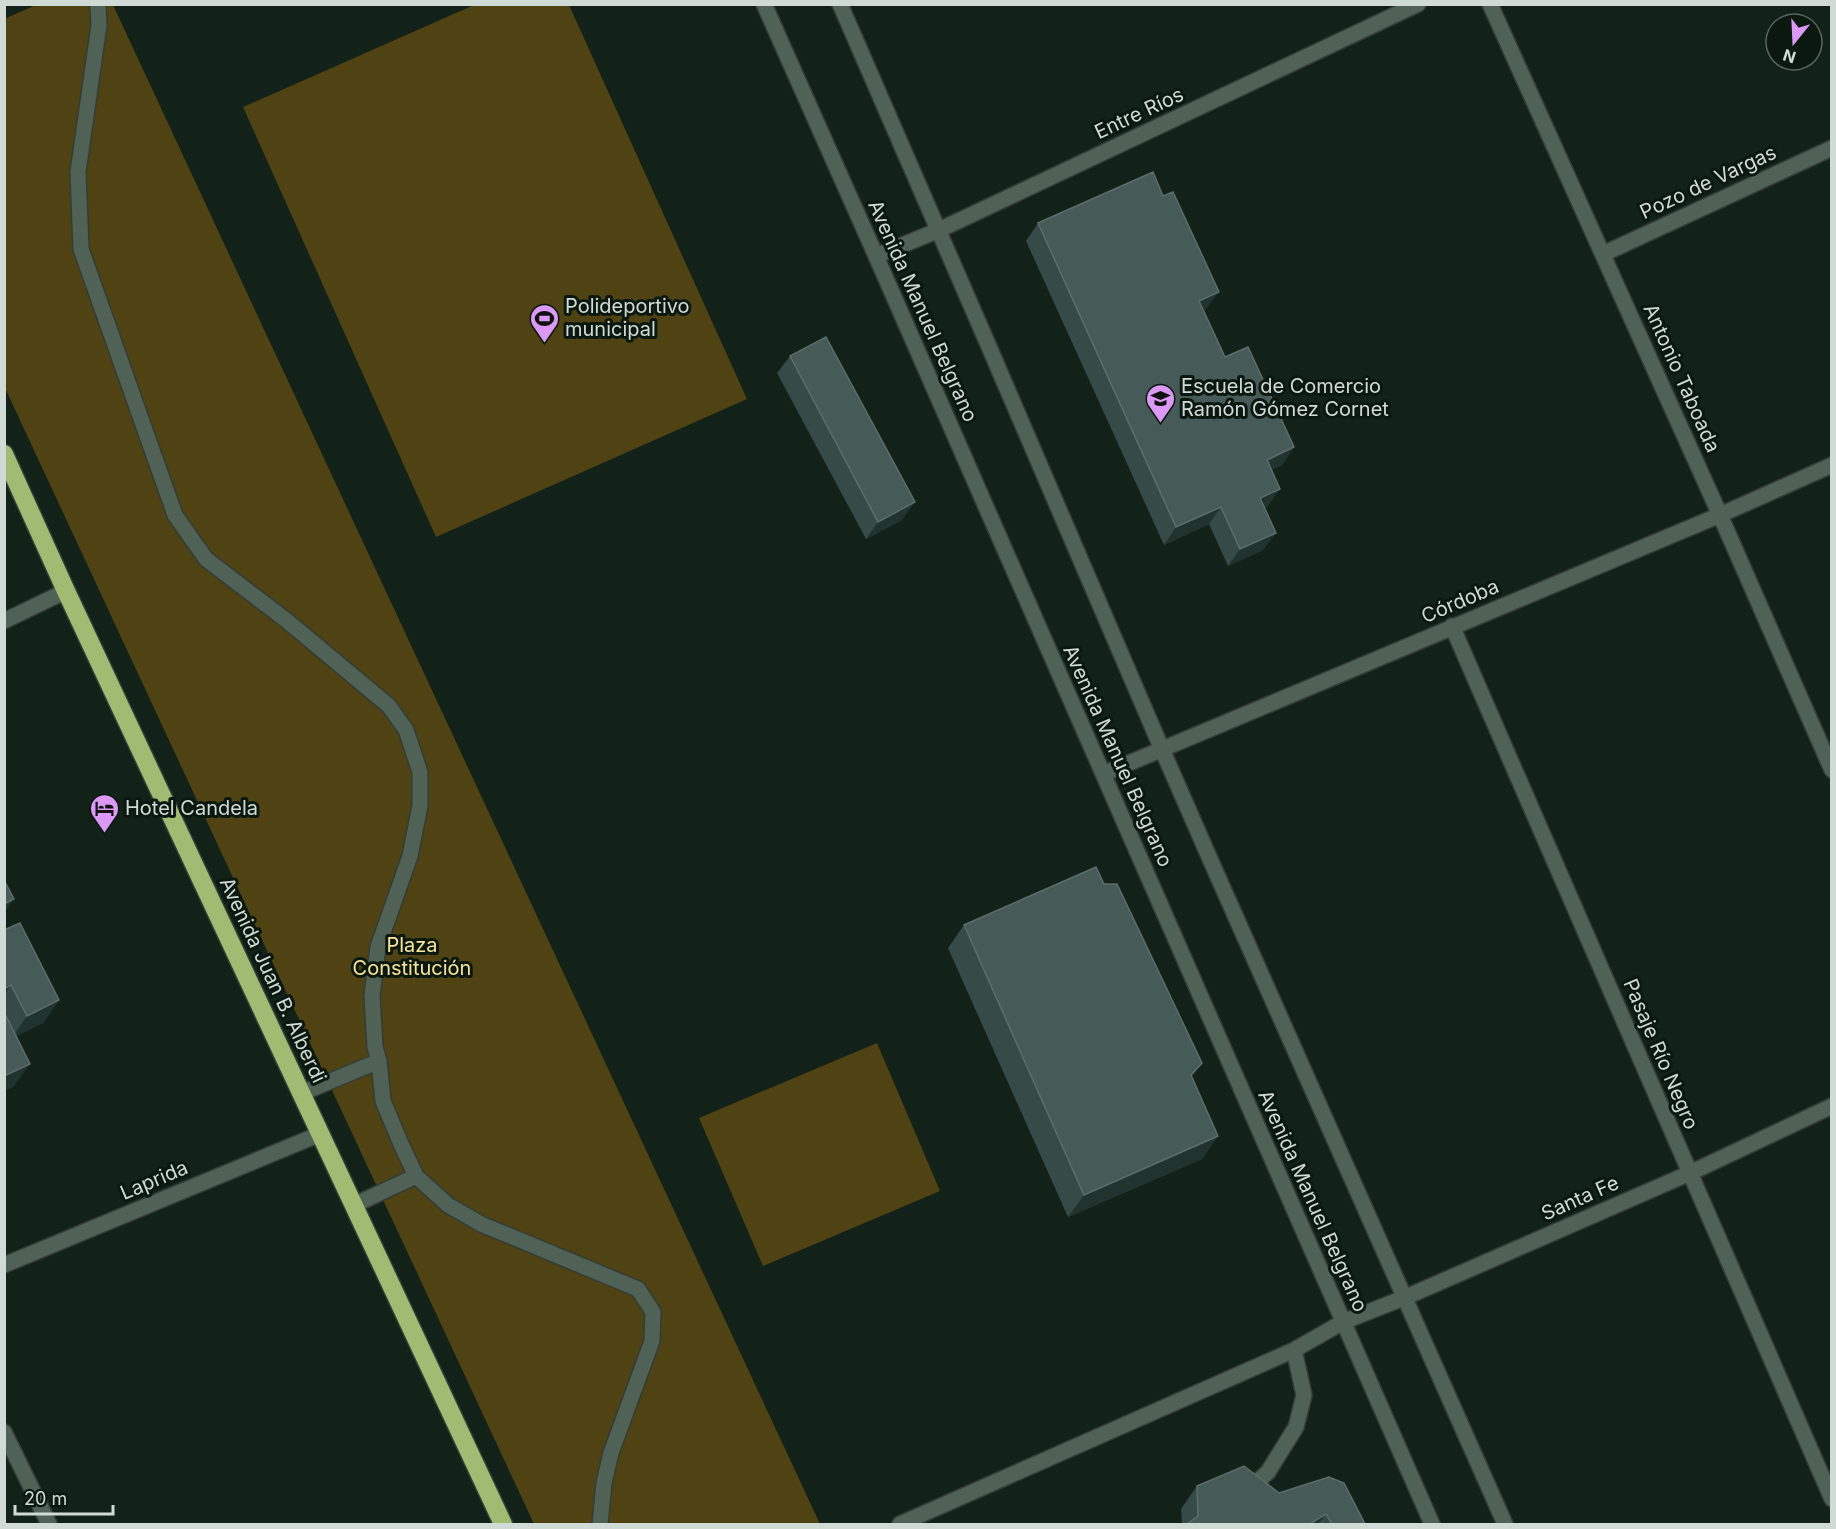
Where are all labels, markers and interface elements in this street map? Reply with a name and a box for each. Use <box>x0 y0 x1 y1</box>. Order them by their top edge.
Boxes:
north arrow <box>1764 12 1824 72</box>
text: N <box>1780 45 1798 68</box>
street label: Entre Ríos <box>1091 82 1187 144</box>
street label: Pozo de Vargas <box>1636 140 1780 224</box>
street label: Avenida Manuel Belgrano <box>863 196 983 426</box>
place label: Polideportivo municipal <box>565 294 690 341</box>
street label: Antonio Taboada <box>1638 300 1726 456</box>
sports icon: Polideportivo municipal <box>528 302 560 344</box>
place label: Escuela de Comercio Ramón Gómez Cornet <box>1181 374 1389 421</box>
school or university icon: Escuela de Comercio Ramón Gómez Cornet <box>1144 382 1176 424</box>
street label: Córdoba <box>1418 574 1502 628</box>
street label: Avenida Manuel Belgrano <box>1058 641 1178 871</box>
hotel icon: Hotel Candela <box>88 792 120 834</box>
place label: Hotel Candela <box>125 796 258 820</box>
street label: Avenida Juan B. Alberdi <box>215 873 331 1087</box>
park label: Plaza Constitución <box>353 933 471 980</box>
street label: Pasaje Río Negro <box>1618 975 1704 1133</box>
street label: Avenida Manuel Belgrano <box>1253 1086 1373 1316</box>
street label: Laprida <box>117 1155 191 1205</box>
street label: Santa Fe <box>1538 1170 1622 1226</box>
scale bar <box>15 1478 112 1516</box>
text: 20 m <box>24 1488 67 1509</box>

